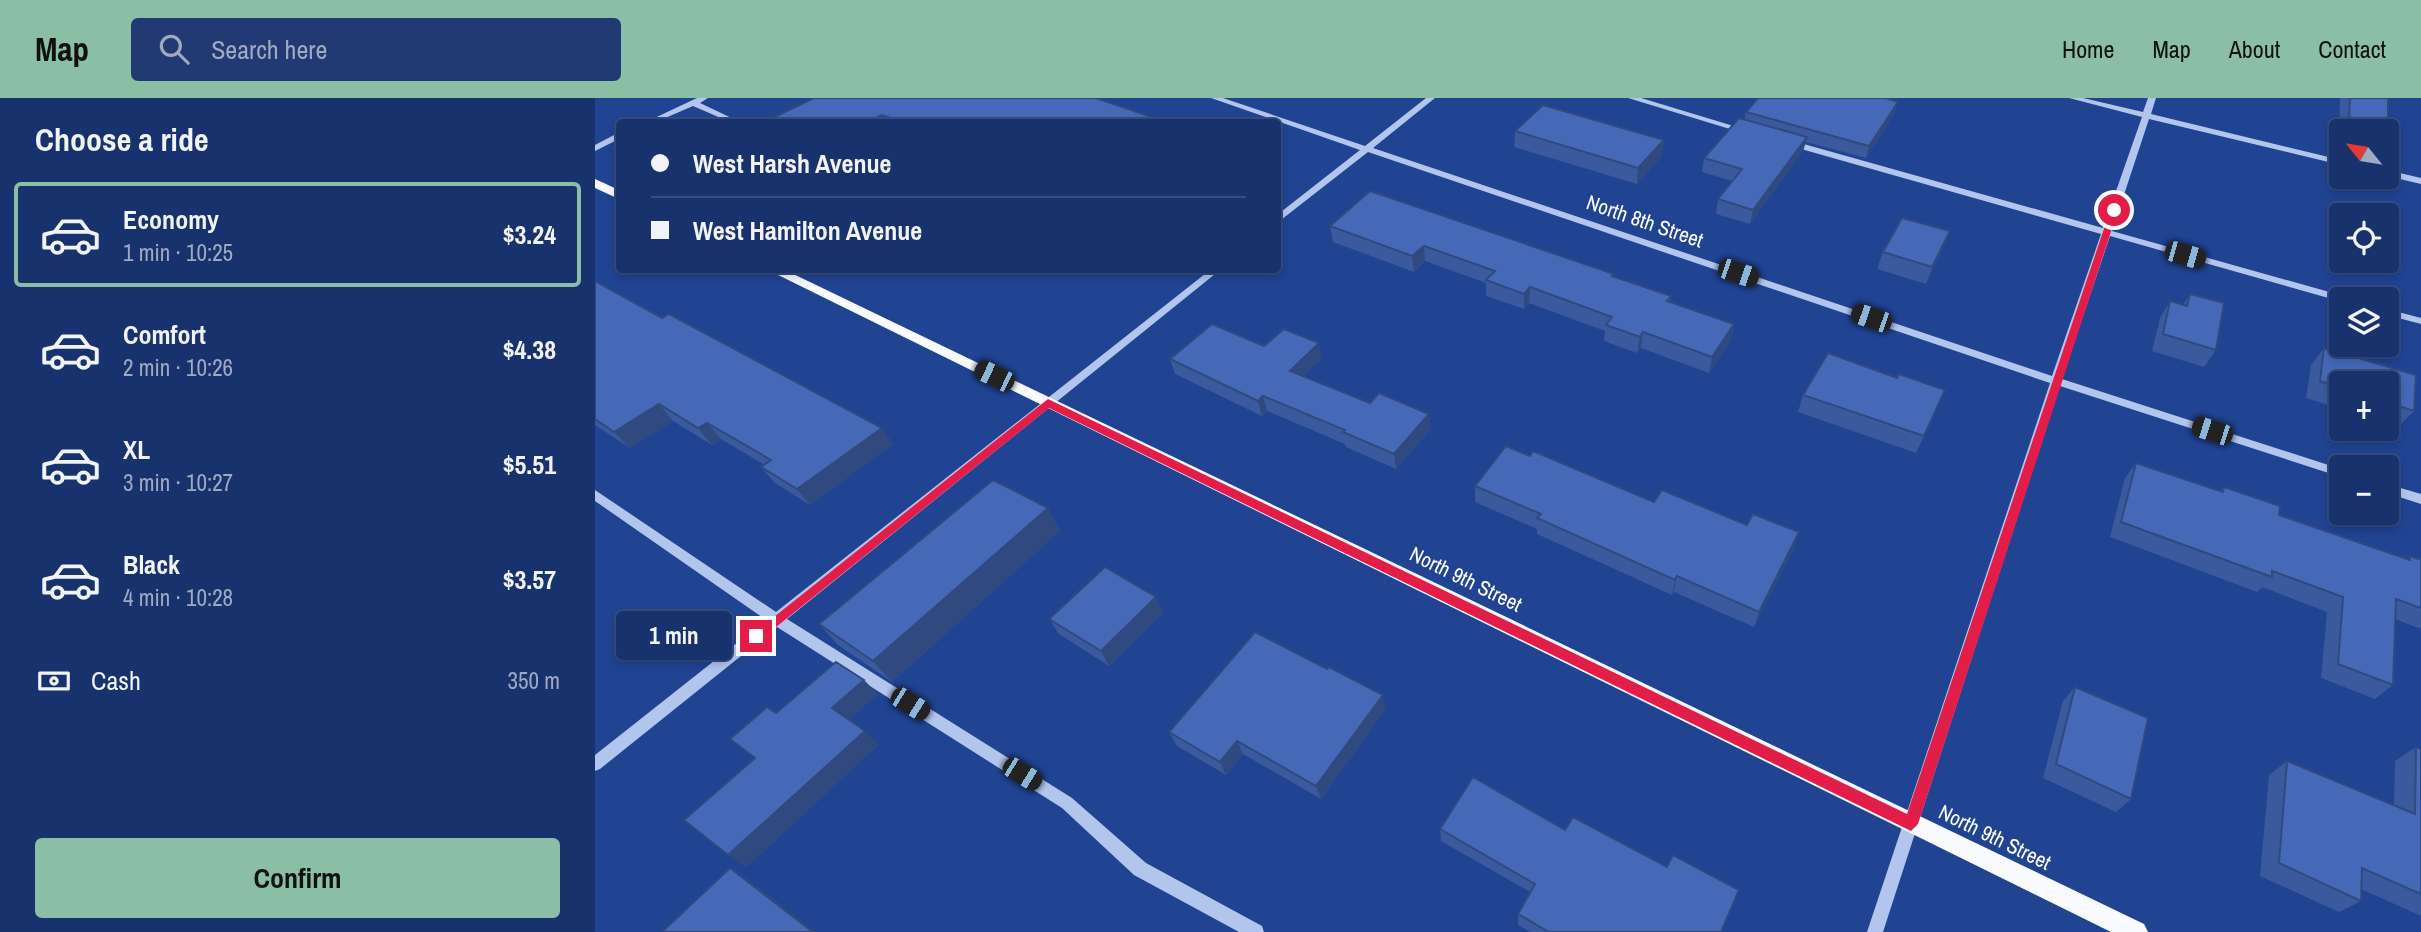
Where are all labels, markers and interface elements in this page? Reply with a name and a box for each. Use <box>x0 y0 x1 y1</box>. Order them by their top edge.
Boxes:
search box <box>131 18 621 81</box>
text: Map <box>35 27 89 71</box>
icon: search <box>155 30 193 68</box>
text: Search here <box>211 32 327 67</box>
text: Home <box>2062 33 2114 65</box>
text: Map <box>2152 33 2191 65</box>
text: About <box>2229 33 2280 65</box>
text: Contact <box>2318 33 2386 65</box>
text: Choose a ride <box>35 118 209 161</box>
north arrow <box>2329 119 2399 189</box>
map controls <box>2329 119 2399 525</box>
text: West Harsh Avenue <box>693 146 891 181</box>
street label: North 8th Street <box>1583 187 1707 255</box>
route start <box>2098 194 2130 226</box>
text: Economy <box>123 202 219 237</box>
icon: car <box>39 203 102 266</box>
button: locate <box>2329 203 2399 273</box>
text: West Hamilton Avenue <box>693 213 922 248</box>
text: $3.24 <box>503 217 556 252</box>
text: 1 min · 10:25 <box>123 237 233 268</box>
car <box>2162 239 2209 271</box>
car <box>1715 256 1762 290</box>
button: layers <box>2329 287 2399 357</box>
car <box>1848 301 1895 335</box>
text: Comfort <box>123 317 206 352</box>
icon: car <box>39 318 102 381</box>
text: $4.38 <box>503 332 556 367</box>
text: 2 min · 10:26 <box>123 352 233 383</box>
car <box>971 357 1018 395</box>
button: + <box>2329 371 2399 441</box>
car <box>2189 415 2236 447</box>
text: XL <box>123 432 150 467</box>
icon: car <box>39 433 102 496</box>
text: $5.51 <box>503 447 556 482</box>
button: − <box>2329 455 2399 525</box>
text: 3 min · 10:27 <box>123 467 233 498</box>
street label: North 9th Street <box>1405 539 1527 619</box>
text: Black <box>123 547 180 582</box>
icon: car <box>39 548 102 611</box>
text: $3.57 <box>503 562 556 597</box>
text: 4 min · 10:28 <box>123 582 233 613</box>
callout: 1 min <box>616 612 731 660</box>
text: 1 min <box>649 620 699 651</box>
route end <box>740 620 772 652</box>
icon: cash <box>35 662 73 700</box>
text: Cash <box>91 663 141 698</box>
text: 350 m <box>508 665 560 696</box>
car <box>887 684 934 724</box>
car <box>999 754 1046 794</box>
street label: North 9th Street <box>1934 797 2056 877</box>
button: Confirm <box>35 838 560 918</box>

